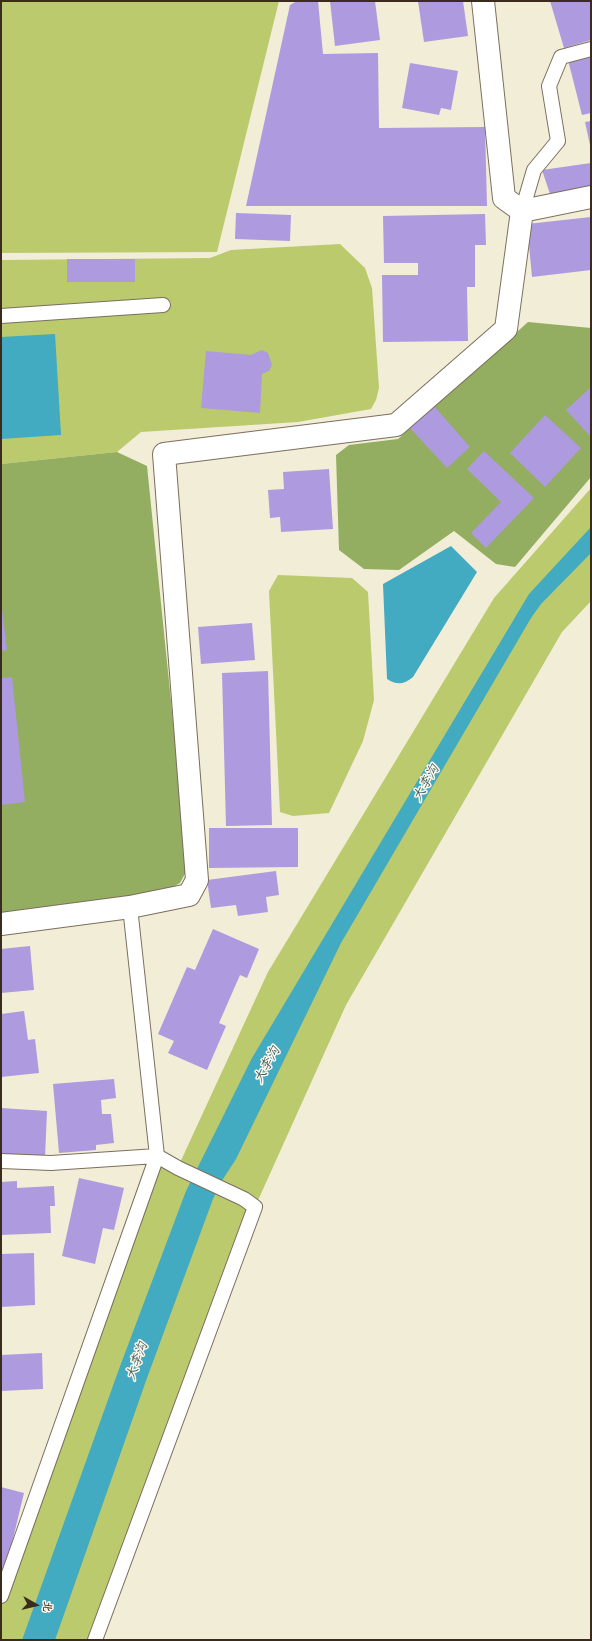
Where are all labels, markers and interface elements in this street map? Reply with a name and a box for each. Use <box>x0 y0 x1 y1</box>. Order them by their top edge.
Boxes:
water label: 大李沟 <box>409 762 443 804</box>
water label: 大李沟 <box>251 1044 283 1086</box>
water label: 大李沟 <box>123 1340 151 1382</box>
north arrow <box>16 1585 56 1625</box>
text: 北 <box>40 1600 56 1613</box>

